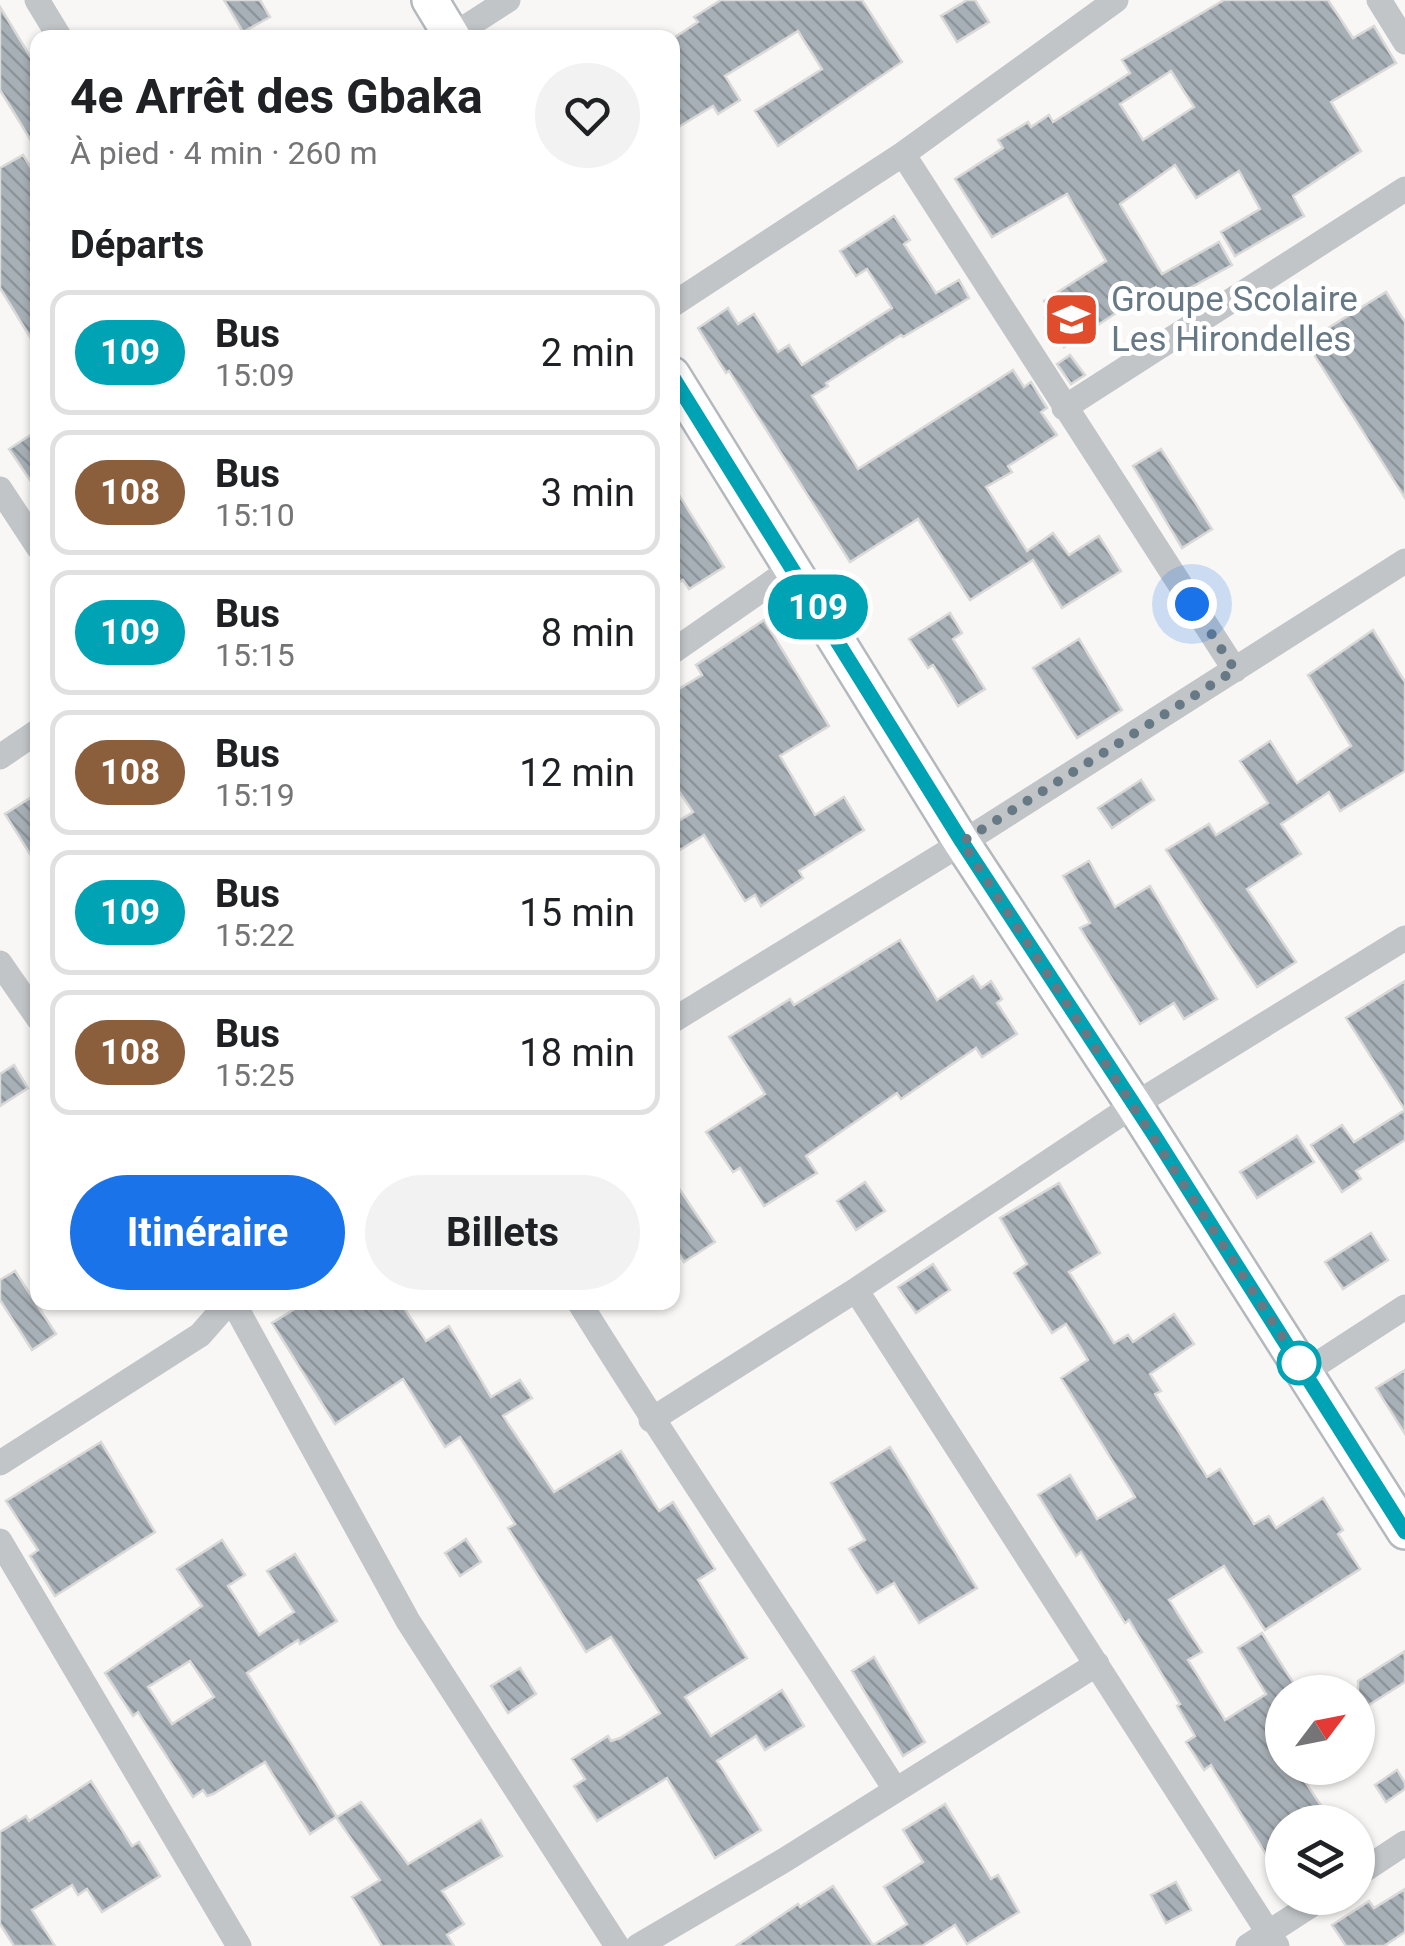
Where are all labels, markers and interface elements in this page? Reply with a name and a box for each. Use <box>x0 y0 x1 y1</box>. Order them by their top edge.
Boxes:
button: heart <box>535 63 640 168</box>
text: 4e Arrêt des Gbaka <box>70 68 483 125</box>
text: À pied · 4 min · 260 m <box>70 134 377 172</box>
text: Départs <box>70 223 204 267</box>
place label: Groupe Scolaire Les Hirondelles <box>1111 279 1358 360</box>
school or university icon: Groupe Scolaire Les Hirondelles <box>1042 289 1102 349</box>
text: Bus <box>215 312 280 356</box>
text: 2 min <box>541 331 635 375</box>
text: 109 <box>100 332 160 373</box>
text: 15:09 <box>215 356 295 394</box>
text: Bus <box>215 452 280 496</box>
text: 3 min <box>541 471 635 515</box>
text: 108 <box>100 472 160 513</box>
text: 15:10 <box>215 496 295 534</box>
line badge: 109 <box>760 574 876 640</box>
your location <box>1167 579 1217 629</box>
text: 109 <box>788 587 848 628</box>
text: Bus <box>215 592 280 636</box>
text: 8 min <box>541 611 635 655</box>
text: 109 <box>100 612 160 653</box>
text: 15:15 <box>215 636 295 674</box>
text: Bus <box>215 732 280 776</box>
text: 12 min <box>519 751 635 795</box>
text: 108 <box>100 752 160 793</box>
text: 15:19 <box>215 776 295 814</box>
text: Bus <box>215 872 280 916</box>
text: 15 min <box>519 891 635 935</box>
text: 109 <box>100 892 160 933</box>
text: 15:22 <box>215 916 295 954</box>
text: Bus <box>215 1012 280 1056</box>
text: 18 min <box>519 1031 635 1075</box>
text: 108 <box>100 1032 160 1073</box>
text: 15:25 <box>215 1056 295 1094</box>
button: Itinéraire <box>70 1175 345 1290</box>
button: Billets <box>365 1175 640 1290</box>
unlabelled marker <box>1278 1342 1320 1384</box>
north arrow <box>1265 1675 1375 1785</box>
map controls <box>1265 1675 1375 1915</box>
button: layers <box>1265 1805 1375 1915</box>

